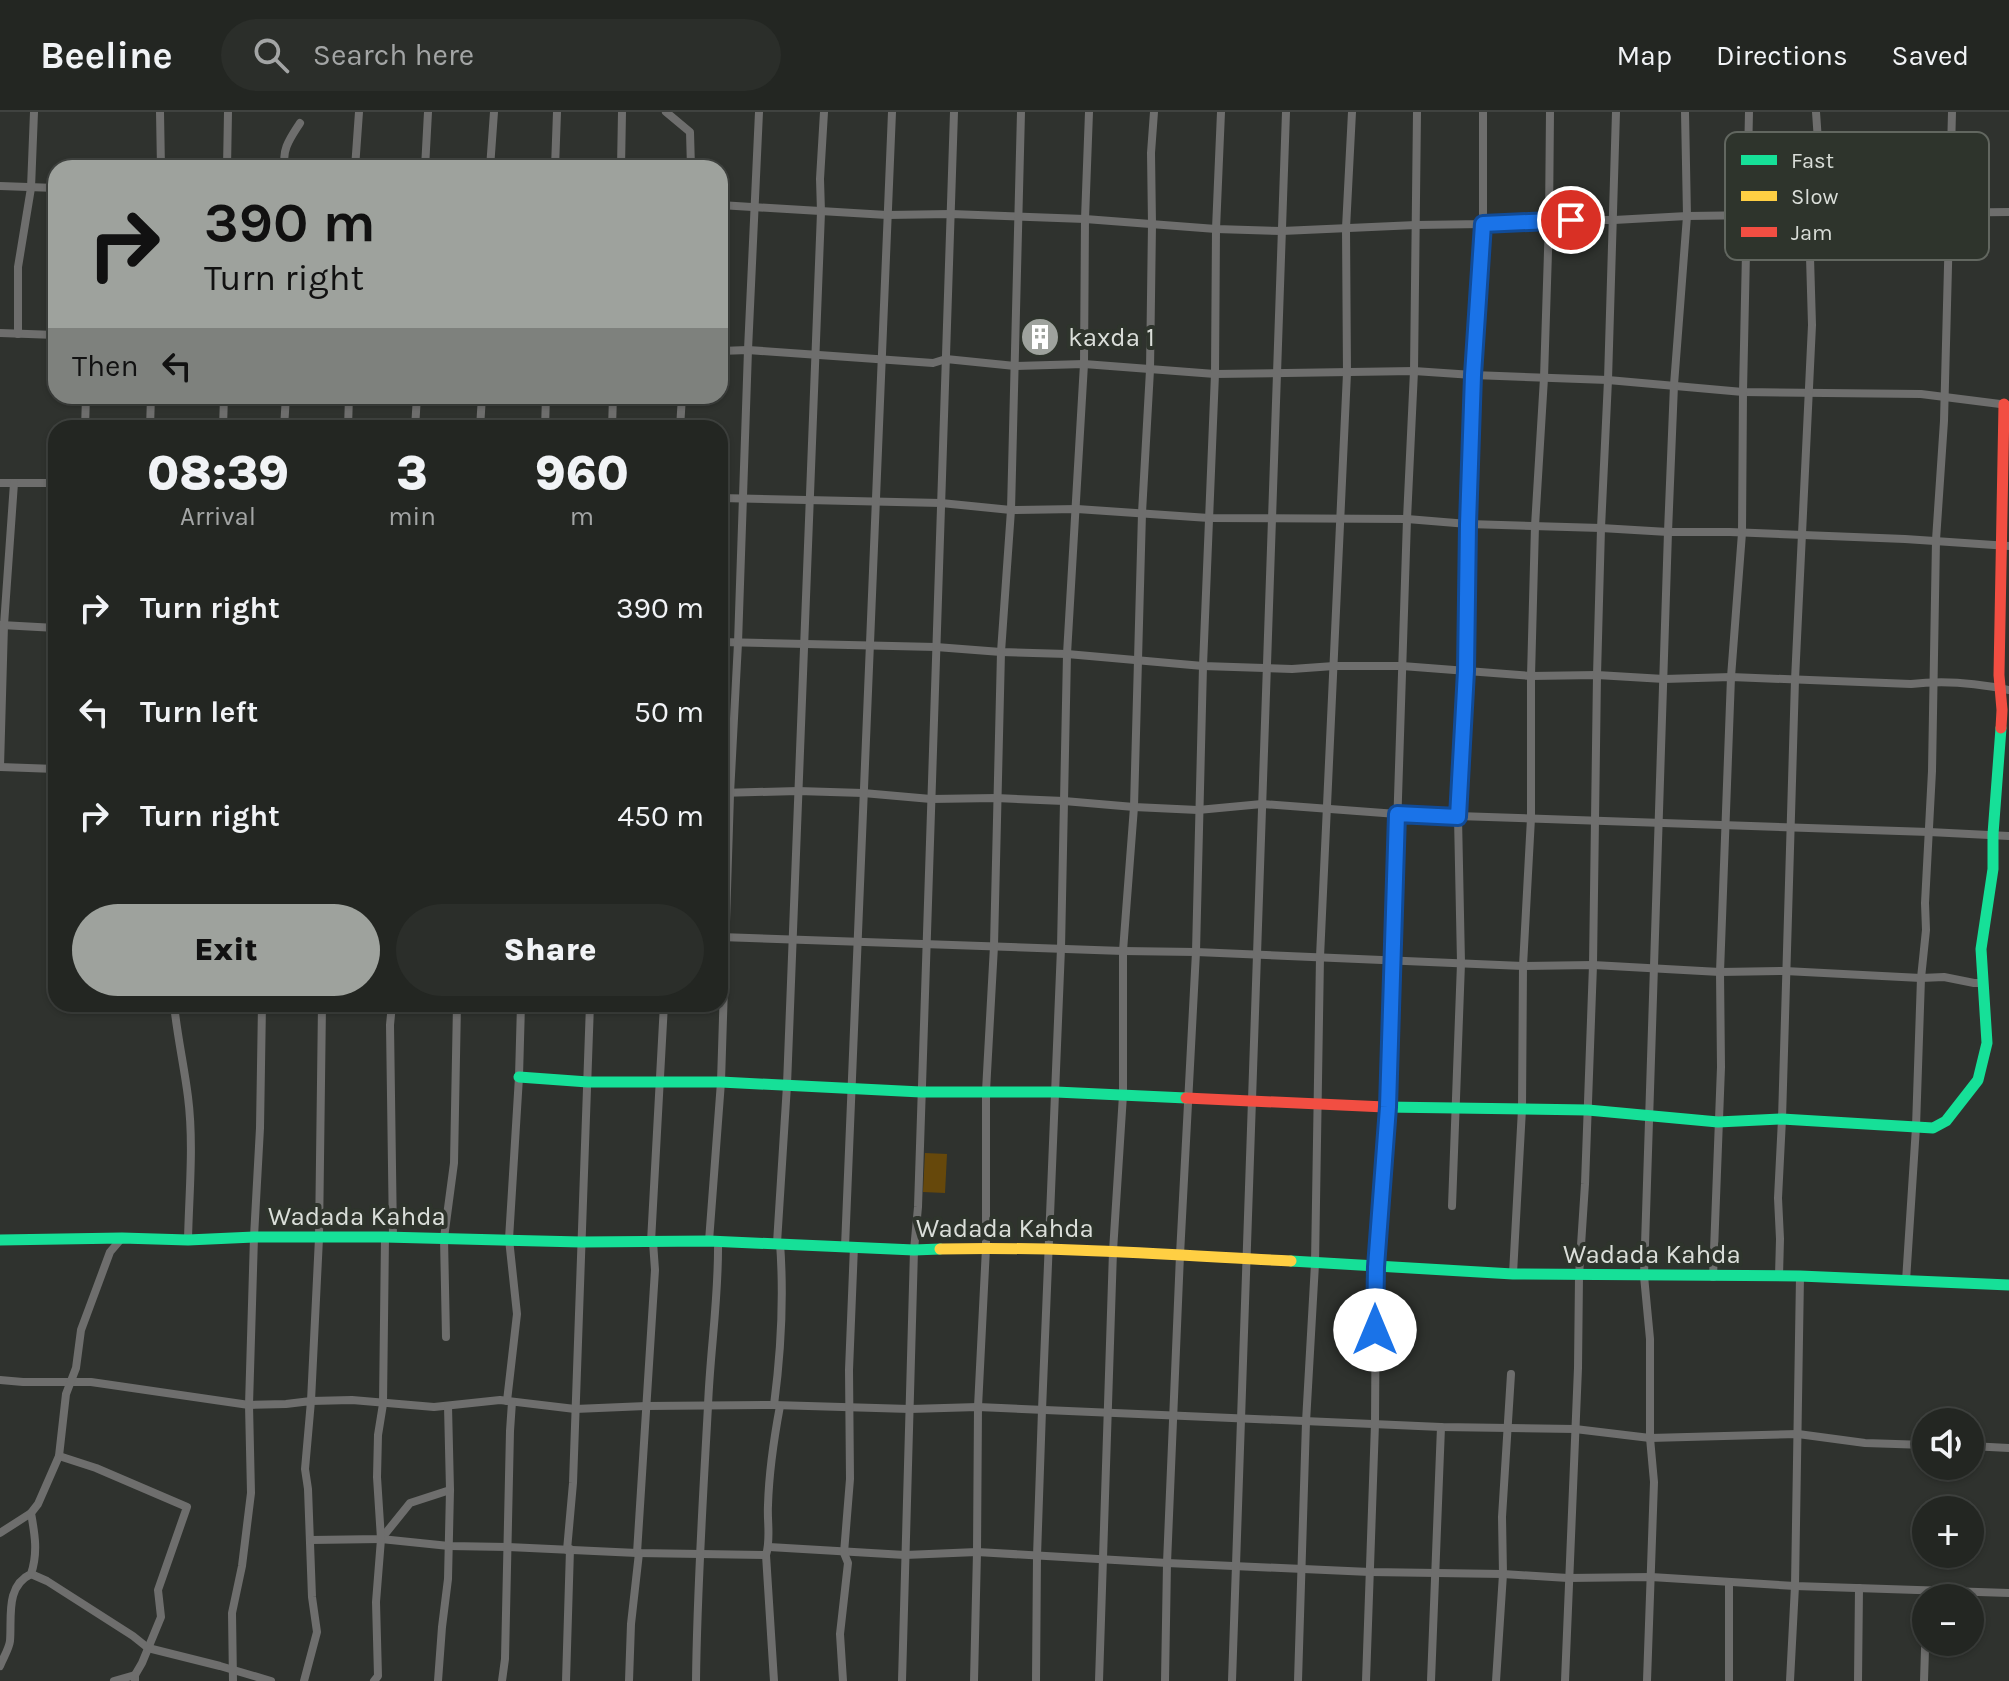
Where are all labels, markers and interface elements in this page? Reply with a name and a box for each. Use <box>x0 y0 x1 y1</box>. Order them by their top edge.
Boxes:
search box <box>221 19 781 91</box>
text: Beeline <box>40 33 173 78</box>
icon: search <box>249 33 293 77</box>
text: Search here <box>313 37 474 73</box>
text: Map <box>1617 39 1672 72</box>
text: Directions <box>1716 39 1848 72</box>
text: Saved <box>1892 39 1969 72</box>
legend <box>1725 132 1989 260</box>
text: Fast <box>1791 148 1834 174</box>
text: Slow <box>1791 184 1838 210</box>
pin <box>1537 186 1605 254</box>
text: 390 m <box>204 190 376 255</box>
icon: right <box>72 192 176 296</box>
icon: arrive <box>1549 198 1593 242</box>
text: Jam <box>1791 220 1833 246</box>
text: Turn right <box>204 257 364 299</box>
building icon: kaxda 1 <box>1019 316 1061 358</box>
place label: kaxda 1 <box>1068 322 1155 353</box>
icon: left <box>155 344 199 388</box>
text: Then <box>72 348 139 384</box>
text: 08:39 <box>147 445 289 501</box>
text: 3 <box>396 445 428 501</box>
text: 960 <box>535 445 629 501</box>
text: Arrival <box>180 501 256 532</box>
text: min <box>388 501 436 532</box>
text: m <box>570 501 594 532</box>
icon: right <box>72 586 116 630</box>
text: Turn right <box>140 590 280 626</box>
text: 390 m <box>616 590 704 626</box>
icon: left <box>72 690 116 734</box>
text: Turn left <box>140 694 258 730</box>
text: 50 m <box>634 694 704 730</box>
icon: right <box>72 794 116 838</box>
text: Turn right <box>140 798 280 834</box>
text: 450 m <box>617 798 704 834</box>
button: Exit <box>72 904 380 996</box>
button: Share <box>396 904 704 996</box>
street label: Wadada Kahda <box>268 1201 446 1232</box>
street label: Wadada Kahda <box>916 1213 1094 1244</box>
street label: Wadada Kahda <box>1563 1239 1741 1270</box>
position arrow <box>1333 1288 1417 1372</box>
map controls <box>1912 1408 1984 1656</box>
button: sound <box>1912 1408 1984 1480</box>
button: + <box>1912 1496 1984 1568</box>
button: − <box>1912 1584 1984 1656</box>

